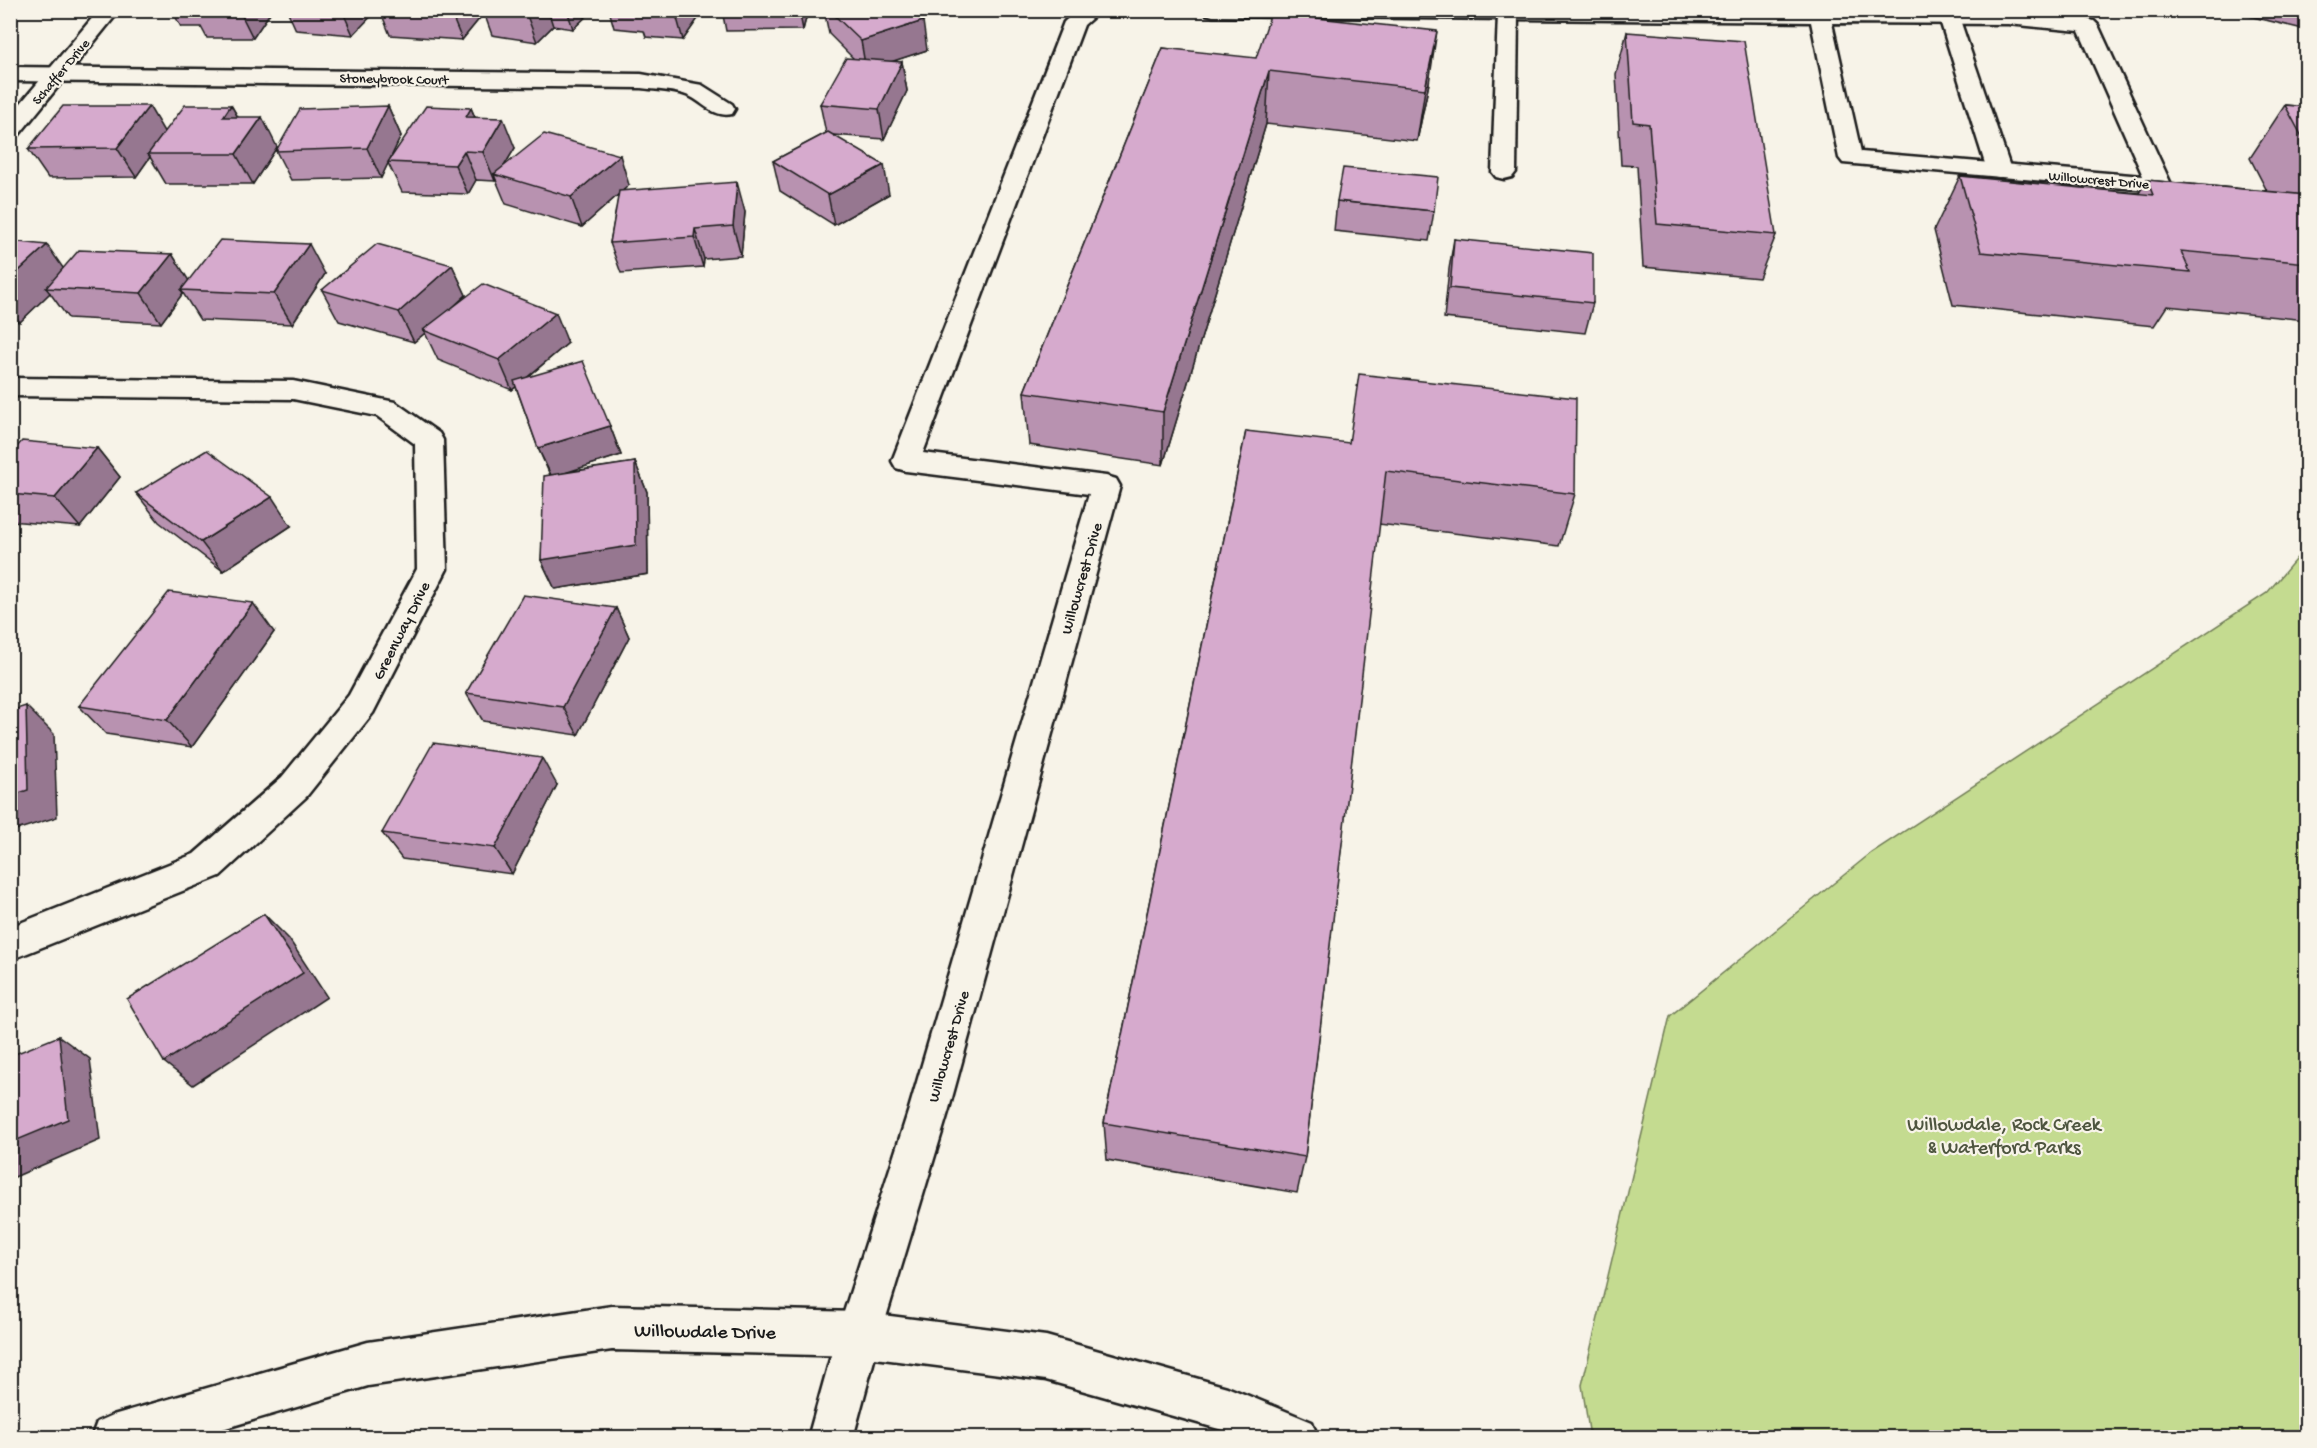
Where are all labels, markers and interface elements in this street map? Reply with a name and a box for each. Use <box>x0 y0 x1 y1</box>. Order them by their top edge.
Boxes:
street label: Schaffer Drive <box>29 35 95 109</box>
street label: Stoneybrook Court <box>339 71 450 90</box>
street label: Willowcrest Drive <box>2048 169 2151 194</box>
street label: Willowcrest Drive <box>1058 520 1109 637</box>
street label: Greenway Drive <box>370 579 436 684</box>
street label: Willowcrest Drive <box>925 988 976 1105</box>
park label: Willowdale, Rock Creek & Waterford Parks <box>1907 1115 2103 1161</box>
street label: Willowdale Drive <box>634 1321 777 1346</box>

